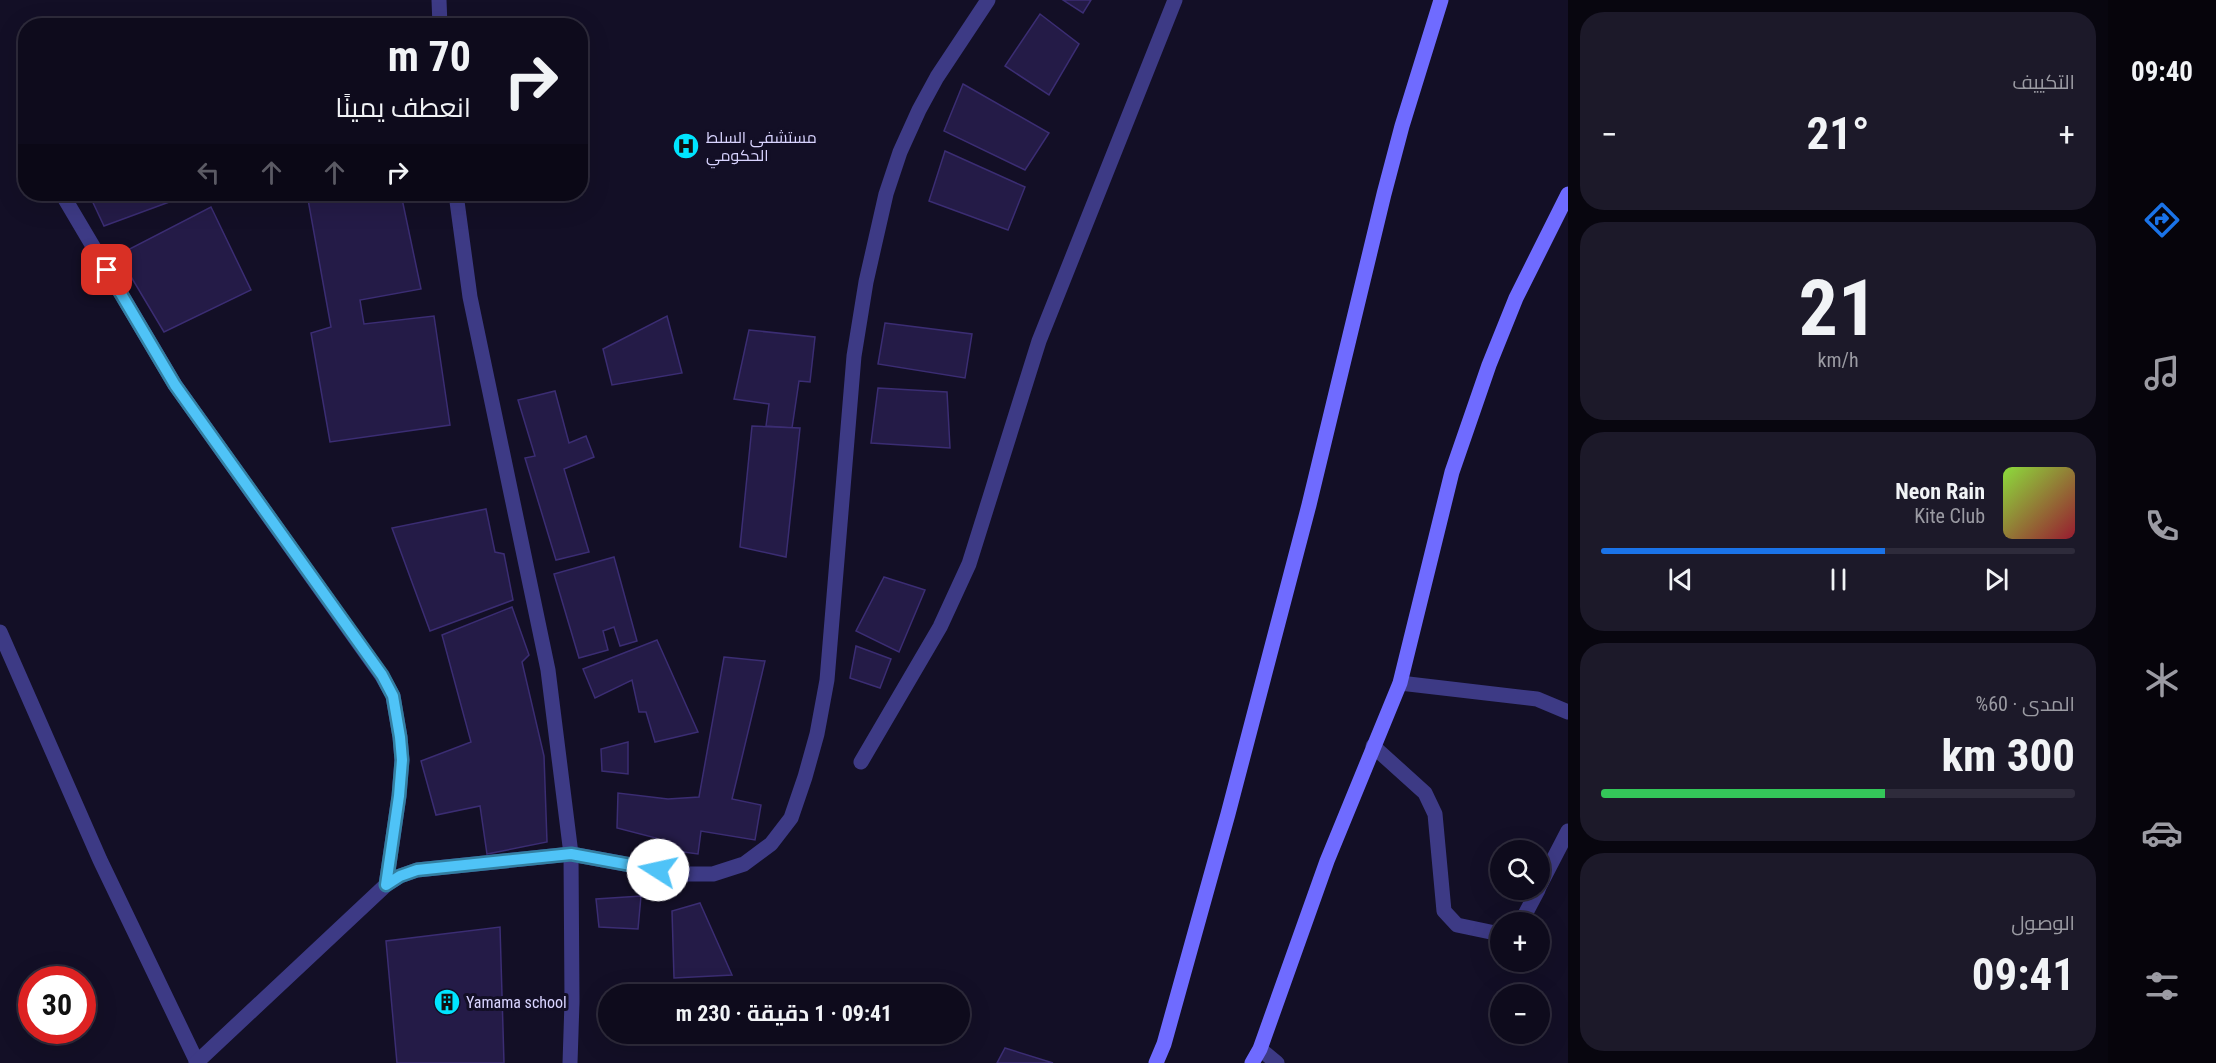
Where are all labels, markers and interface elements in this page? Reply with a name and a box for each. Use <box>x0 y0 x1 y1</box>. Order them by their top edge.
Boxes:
text: 70 m <box>388 32 471 81</box>
icon: right <box>492 42 570 120</box>
text: 09:40 <box>2131 56 2193 88</box>
text: التكييف <box>2012 70 2075 94</box>
text: انعطف يمينًا <box>335 92 471 124</box>
text: 21° <box>1807 107 1870 160</box>
text: − <box>1601 115 1618 154</box>
text: + <box>2059 115 2075 154</box>
place label: مستشفى السلط الحكومي <box>706 128 817 169</box>
hospital icon: مستشفى السلط الحكومي <box>671 131 701 161</box>
icon: left <box>192 156 225 189</box>
icon: ahead <box>255 156 288 189</box>
icon: ahead <box>318 156 351 189</box>
icon: right <box>381 156 414 189</box>
icon: directions <box>2141 199 2183 241</box>
pin <box>81 244 132 295</box>
icon: arrive <box>90 253 123 286</box>
text: 21 <box>1799 263 1877 354</box>
text: km/h <box>1817 348 1859 372</box>
icon: music <box>2141 352 2183 394</box>
text: Neon Rain <box>1895 479 1985 504</box>
text: Kite Club <box>1914 504 1985 528</box>
icon: phone <box>2141 505 2183 547</box>
icon: previous <box>1664 563 1697 596</box>
icon: pause <box>1822 563 1855 596</box>
icon: next <box>1980 563 2013 596</box>
icon: climate <box>2141 659 2183 701</box>
text: المدى · 60% <box>1976 692 2075 716</box>
text: 300 km <box>1942 729 2075 782</box>
icon: car <box>2141 812 2183 854</box>
position arrow <box>626 838 690 902</box>
map controls <box>1490 840 1550 1044</box>
button: search <box>1490 840 1550 900</box>
text: الوصول <box>2011 911 2075 935</box>
button: + <box>1490 912 1550 972</box>
text: 09:41 <box>1972 948 2075 1001</box>
icon: filters <box>2141 965 2183 1007</box>
speed limit sign: 30 <box>18 966 96 1044</box>
button: − <box>1490 984 1550 1044</box>
building icon: Yamama school <box>432 987 462 1017</box>
place label: Yamama school <box>466 993 567 1012</box>
text: 09:41 · 1 دقيقة · 230 m <box>676 1001 892 1026</box>

